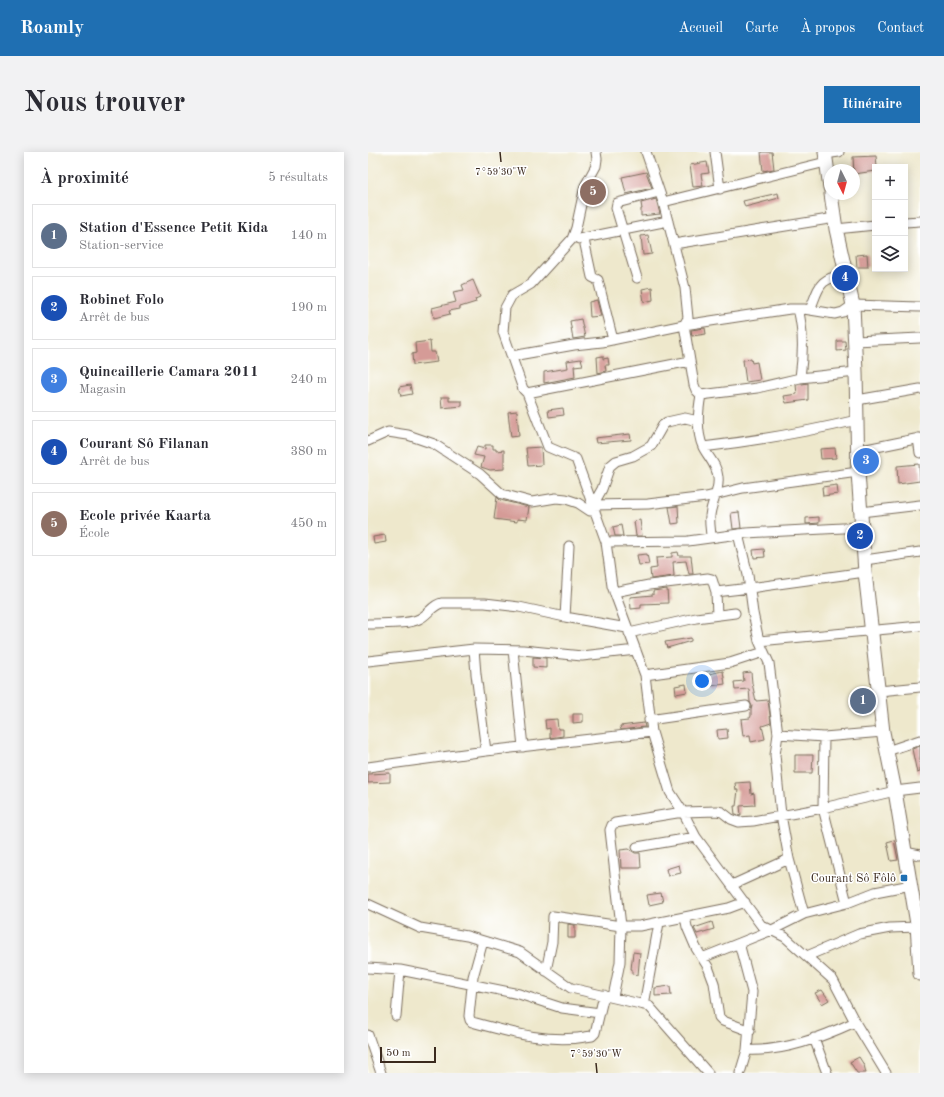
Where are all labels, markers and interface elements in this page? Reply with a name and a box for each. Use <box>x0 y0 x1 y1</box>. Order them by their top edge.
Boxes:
text: Roamly <box>20 19 84 38</box>
text: Accueil <box>679 21 723 35</box>
text: Carte <box>745 21 778 35</box>
text: À propos <box>800 21 855 35</box>
text: Contact <box>877 21 924 35</box>
button: Itinéraire <box>824 86 920 123</box>
text: Nous trouver <box>24 90 185 118</box>
north arrow <box>824 164 860 200</box>
map controls <box>872 164 908 272</box>
button: + <box>872 164 908 200</box>
text: 7°59'30"W <box>475 167 527 177</box>
text: À proximité <box>40 170 129 187</box>
text: 5 résultats <box>268 171 328 184</box>
pin: 5 <box>580 177 606 207</box>
button: − <box>872 200 908 236</box>
text: Station d'Essence Petit Kida <box>79 221 268 236</box>
text: 1 <box>50 229 58 242</box>
text: 140 m <box>290 229 327 242</box>
button: layers <box>872 236 908 272</box>
text: Station-service <box>79 239 163 252</box>
pin: 4 <box>832 263 858 293</box>
text: Robinet Folo <box>79 293 164 308</box>
text: 2 <box>50 301 58 314</box>
text: 190 m <box>290 301 327 314</box>
text: Arrêt de bus <box>79 311 149 324</box>
text: Quincaillerie Camara 2011 <box>79 365 259 380</box>
text: 3 <box>50 373 58 386</box>
text: 240 m <box>290 373 327 386</box>
text: Magasin <box>79 383 126 396</box>
text: Courant Sô Filanan <box>79 437 209 452</box>
text: 4 <box>50 445 58 458</box>
text: 380 m <box>290 445 327 458</box>
pin: 3 <box>853 446 879 476</box>
text: Arrêt de bus <box>79 455 149 468</box>
text: Ecole privée Kaarta <box>79 509 211 524</box>
text: 5 <box>50 517 58 530</box>
text: 450 m <box>290 517 327 530</box>
pin: 2 <box>847 521 873 551</box>
text: École <box>79 527 110 540</box>
your location <box>692 671 712 691</box>
pin: 1 <box>850 686 876 716</box>
place label: Courant Sô Fôlô <box>811 873 896 885</box>
marker: Courant Sô Fôlô <box>899 873 909 883</box>
scale bar <box>380 1045 436 1064</box>
text: 50 m <box>386 1048 411 1059</box>
text: 7°59'30"W <box>570 1049 622 1059</box>

